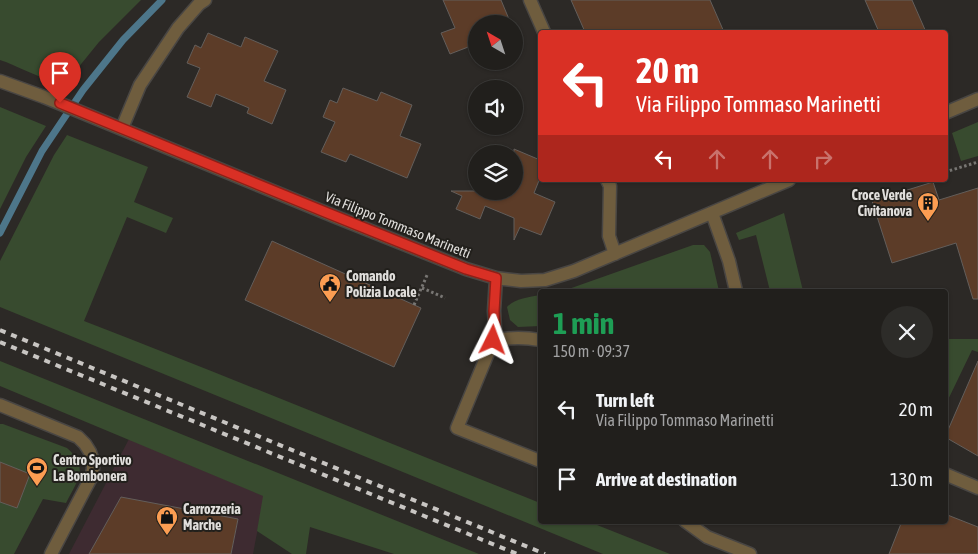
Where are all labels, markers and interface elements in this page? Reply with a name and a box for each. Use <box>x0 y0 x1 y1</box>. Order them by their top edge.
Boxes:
north arrow <box>468 15 522 70</box>
map controls <box>468 15 523 200</box>
icon: left <box>553 50 618 115</box>
text: 20 m <box>636 50 699 90</box>
pin <box>39 52 81 103</box>
icon: arrive <box>46 59 74 87</box>
button: sound <box>468 80 523 135</box>
text: Via Filippo Tommaso Marinetti <box>636 91 881 117</box>
button: layers <box>468 145 523 200</box>
icon: left <box>650 145 678 173</box>
icon: ahead <box>703 145 731 173</box>
icon: ahead <box>756 145 784 173</box>
icon: right <box>809 145 837 173</box>
place label: Croce Verde Civitanova <box>852 187 912 219</box>
street label: Via Filippo Tommaso Marinetti <box>323 188 473 262</box>
building icon: Croce Verde Civitanova <box>916 191 940 222</box>
place label: Comando Polizia Locale <box>346 268 417 300</box>
public building icon: Comando Polizia Locale <box>318 272 342 303</box>
text: 1 min <box>553 306 614 340</box>
button: close <box>881 306 933 358</box>
position arrow <box>466 313 518 365</box>
text: 150 m · 09:37 <box>553 342 630 360</box>
text: Turn left <box>596 389 654 411</box>
icon: left <box>553 395 581 423</box>
text: 20 m <box>899 398 933 420</box>
text: Via Filippo Tommaso Marinetti <box>596 411 774 429</box>
place label: Centro Sportivo La Bombonera <box>53 452 132 484</box>
sports icon: Centro Sportivo La Bombonera <box>25 456 49 487</box>
icon: arrive <box>553 465 581 493</box>
text: Arrive at destination <box>596 468 737 490</box>
text: 130 m <box>890 468 933 490</box>
place label: Carrozzeria Marche <box>183 501 241 533</box>
shop icon: Carrozzeria Marche <box>155 505 179 536</box>

